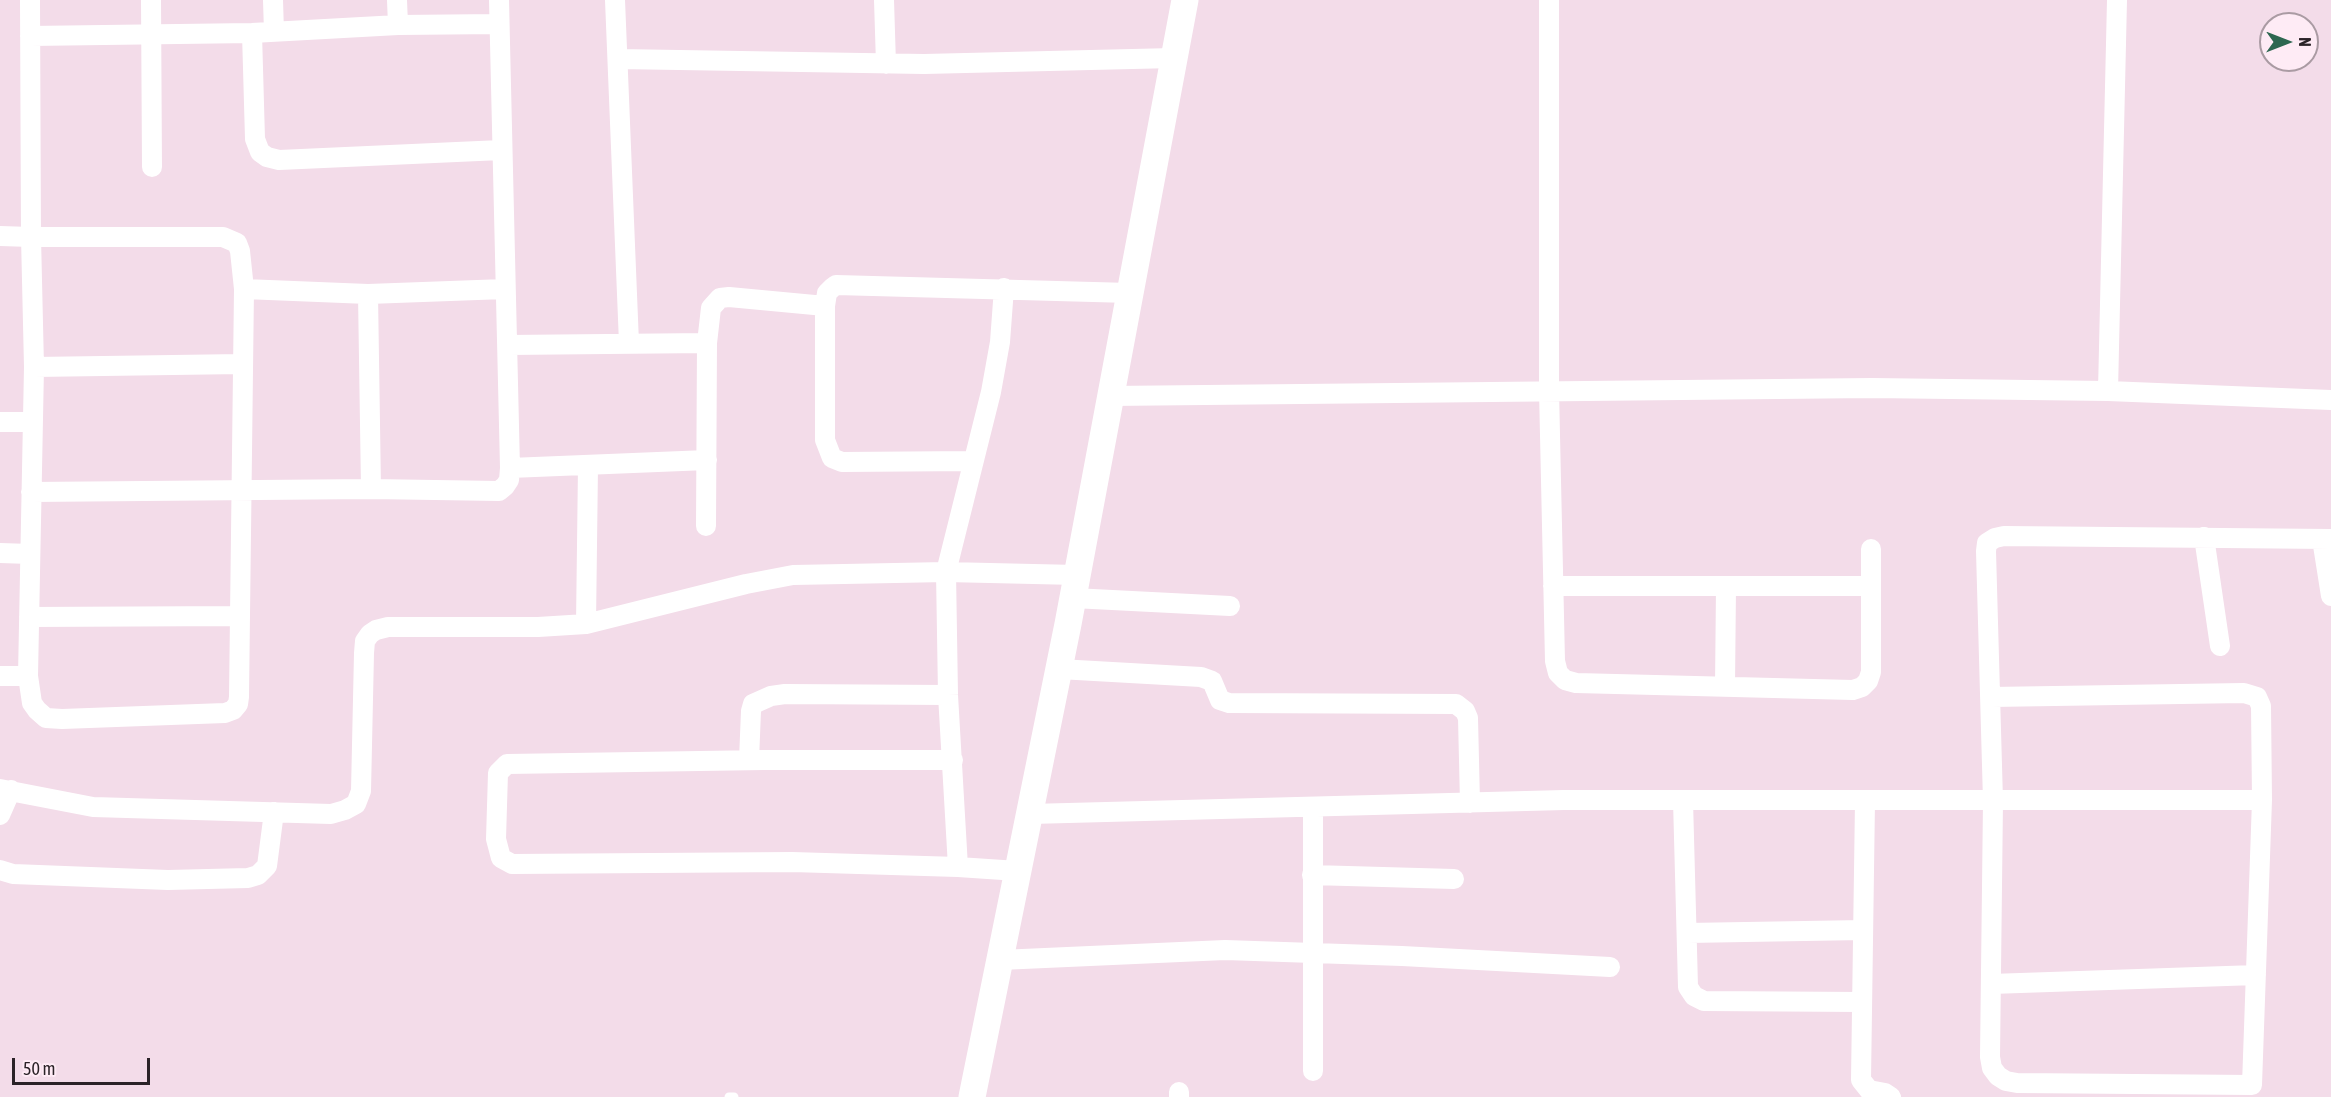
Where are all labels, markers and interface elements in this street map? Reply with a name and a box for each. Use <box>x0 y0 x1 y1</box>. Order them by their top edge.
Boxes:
north arrow <box>2259 12 2319 72</box>
text: N <box>2296 37 2314 47</box>
scale bar <box>15 1046 153 1084</box>
text: 50 m <box>23 1058 55 1079</box>

